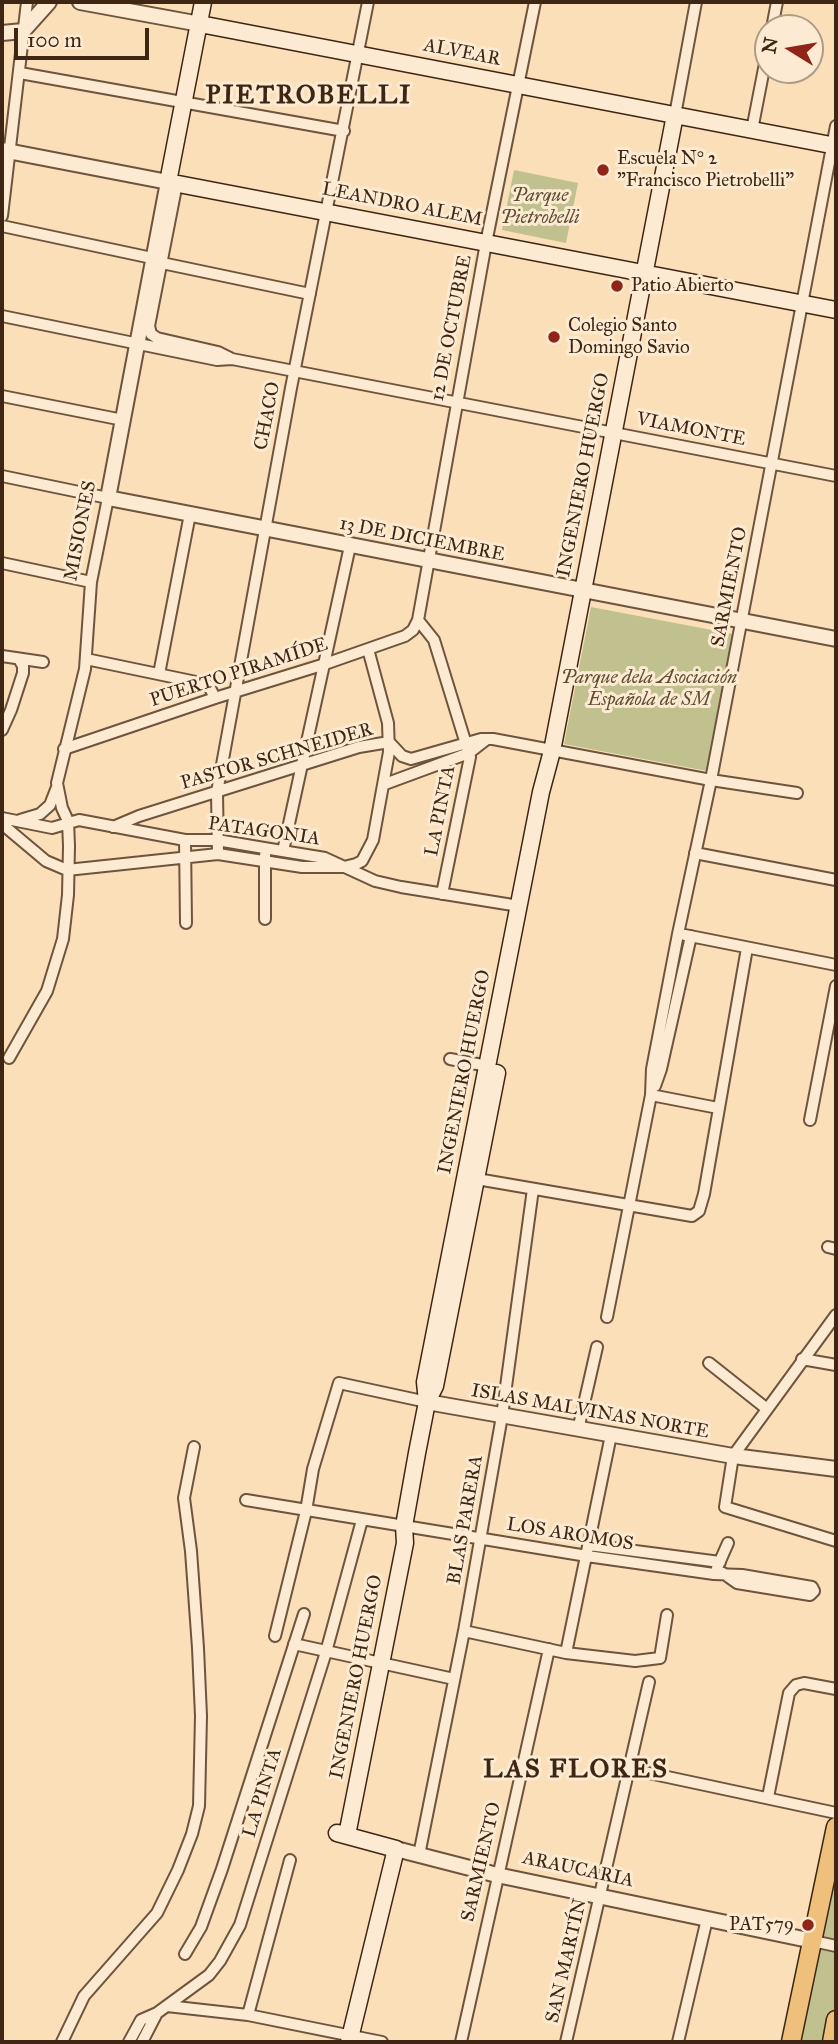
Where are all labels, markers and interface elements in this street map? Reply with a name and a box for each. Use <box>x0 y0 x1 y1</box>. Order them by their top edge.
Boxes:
scale bar <box>18 14 152 58</box>
north arrow <box>754 14 824 84</box>
text: 100 m <box>27 27 82 53</box>
street label: ALVEAR <box>422 34 502 72</box>
text: N <box>757 35 783 55</box>
district label: PIETROBELLI <box>207 81 411 113</box>
place label: Escuela N° 2 "Francisco Pietrobelli" <box>617 148 794 192</box>
marker: Escuela N° 2 "Francisco Pietrobelli" <box>595 162 611 178</box>
street label: LEANDRO ALEM <box>320 178 484 232</box>
park label: Parque Pietrobelli <box>500 185 580 229</box>
street label: 12 DE OCTUBRE <box>427 253 477 403</box>
place label: Patio Abierto <box>631 275 734 297</box>
marker: Patio Abierto <box>609 278 625 294</box>
place label: Colegio Santo Domingo Savio <box>568 315 690 359</box>
marker: Colegio Santo Domingo Savio <box>546 329 562 345</box>
street label: INGENIERO HUERGO <box>553 371 615 579</box>
street label: CHACO <box>250 380 286 452</box>
street label: VIAMONTE <box>635 408 747 452</box>
street label: MISIONES <box>60 479 102 583</box>
street label: 13 DE DICIEMBRE <box>337 513 507 567</box>
street label: SARMIENTO <box>707 525 753 649</box>
street label: PUERTO PIRAMÍDE <box>147 634 331 712</box>
park label: Parque dela Asociación Española de SM <box>561 667 737 711</box>
street label: PASTOR SCHNEIDER <box>178 719 376 795</box>
street label: LA PINTA <box>421 764 461 858</box>
street label: PATAGONIA <box>207 813 321 851</box>
street label: INGENIERO HUERGO <box>434 968 496 1176</box>
street label: ISLAS MALVINAS NORTE <box>469 1380 711 1444</box>
street label: BLAS PARERA <box>443 1453 489 1587</box>
street label: LOS AROMOS <box>505 1514 635 1556</box>
street label: INGENIERO HUERGO <box>326 1573 388 1781</box>
street label: LA PINTA <box>239 1746 287 1840</box>
district label: LAS FLORES <box>484 1755 668 1787</box>
street label: SARMIENTO <box>457 1800 507 1924</box>
street label: ARAUCARIA <box>520 1847 636 1893</box>
street label: SAN MARTÍN <box>542 1897 592 2025</box>
place label: PAT579 <box>729 1914 794 1936</box>
marker: PAT579 <box>800 1917 816 1933</box>

